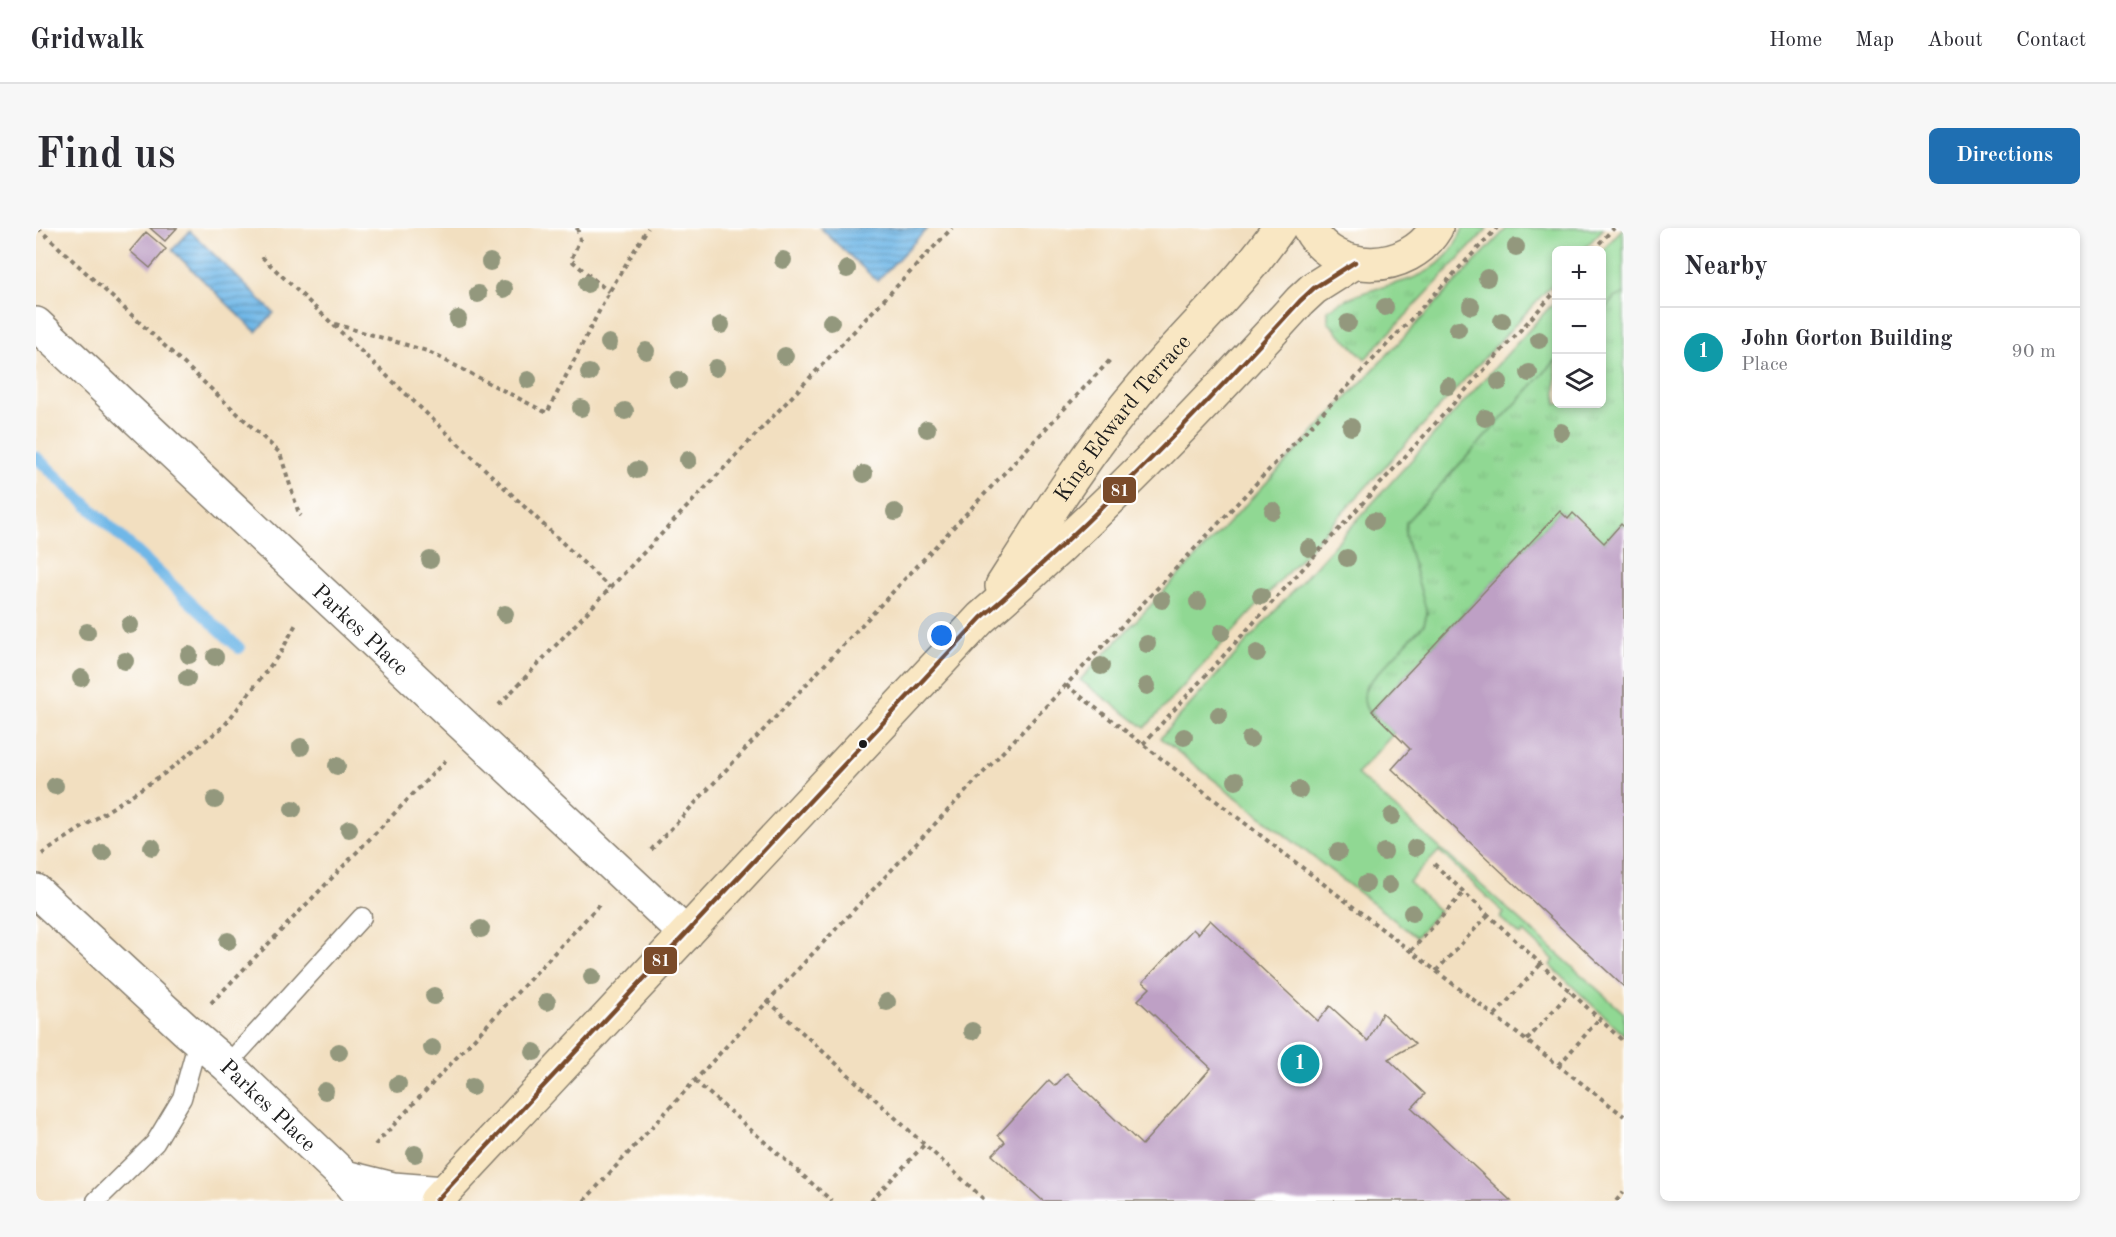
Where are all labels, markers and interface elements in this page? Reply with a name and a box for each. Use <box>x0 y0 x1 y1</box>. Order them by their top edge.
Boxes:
text: Gridwalk <box>30 27 145 55</box>
text: Home <box>1769 30 1822 51</box>
text: Map <box>1855 30 1894 51</box>
text: About <box>1927 30 1983 51</box>
text: Contact <box>2016 30 2086 51</box>
button: Directions <box>1929 128 2080 184</box>
text: Find us <box>36 135 175 177</box>
map controls <box>1552 246 1606 408</box>
button: + <box>1552 246 1606 300</box>
text: Nearby <box>1684 254 1768 280</box>
button: − <box>1552 300 1606 354</box>
text: John Gorton Building <box>1741 328 1952 350</box>
street label: King Edward Terrace <box>1051 331 1195 506</box>
text: 1 <box>1698 342 1709 362</box>
text: 90 m <box>2011 342 2056 362</box>
button: layers <box>1552 354 1606 408</box>
text: Place <box>1741 355 1788 375</box>
line badge: 81 <box>1102 476 1137 504</box>
text: 81 <box>1111 484 1129 500</box>
street label: Parkes Place <box>308 581 412 681</box>
your location <box>927 621 956 650</box>
unlabelled marker <box>857 738 869 750</box>
line badge: 81 <box>643 946 678 975</box>
text: 81 <box>652 954 670 970</box>
pin: 1 <box>1280 1042 1320 1086</box>
street label: Parkes Place <box>215 1056 319 1156</box>

